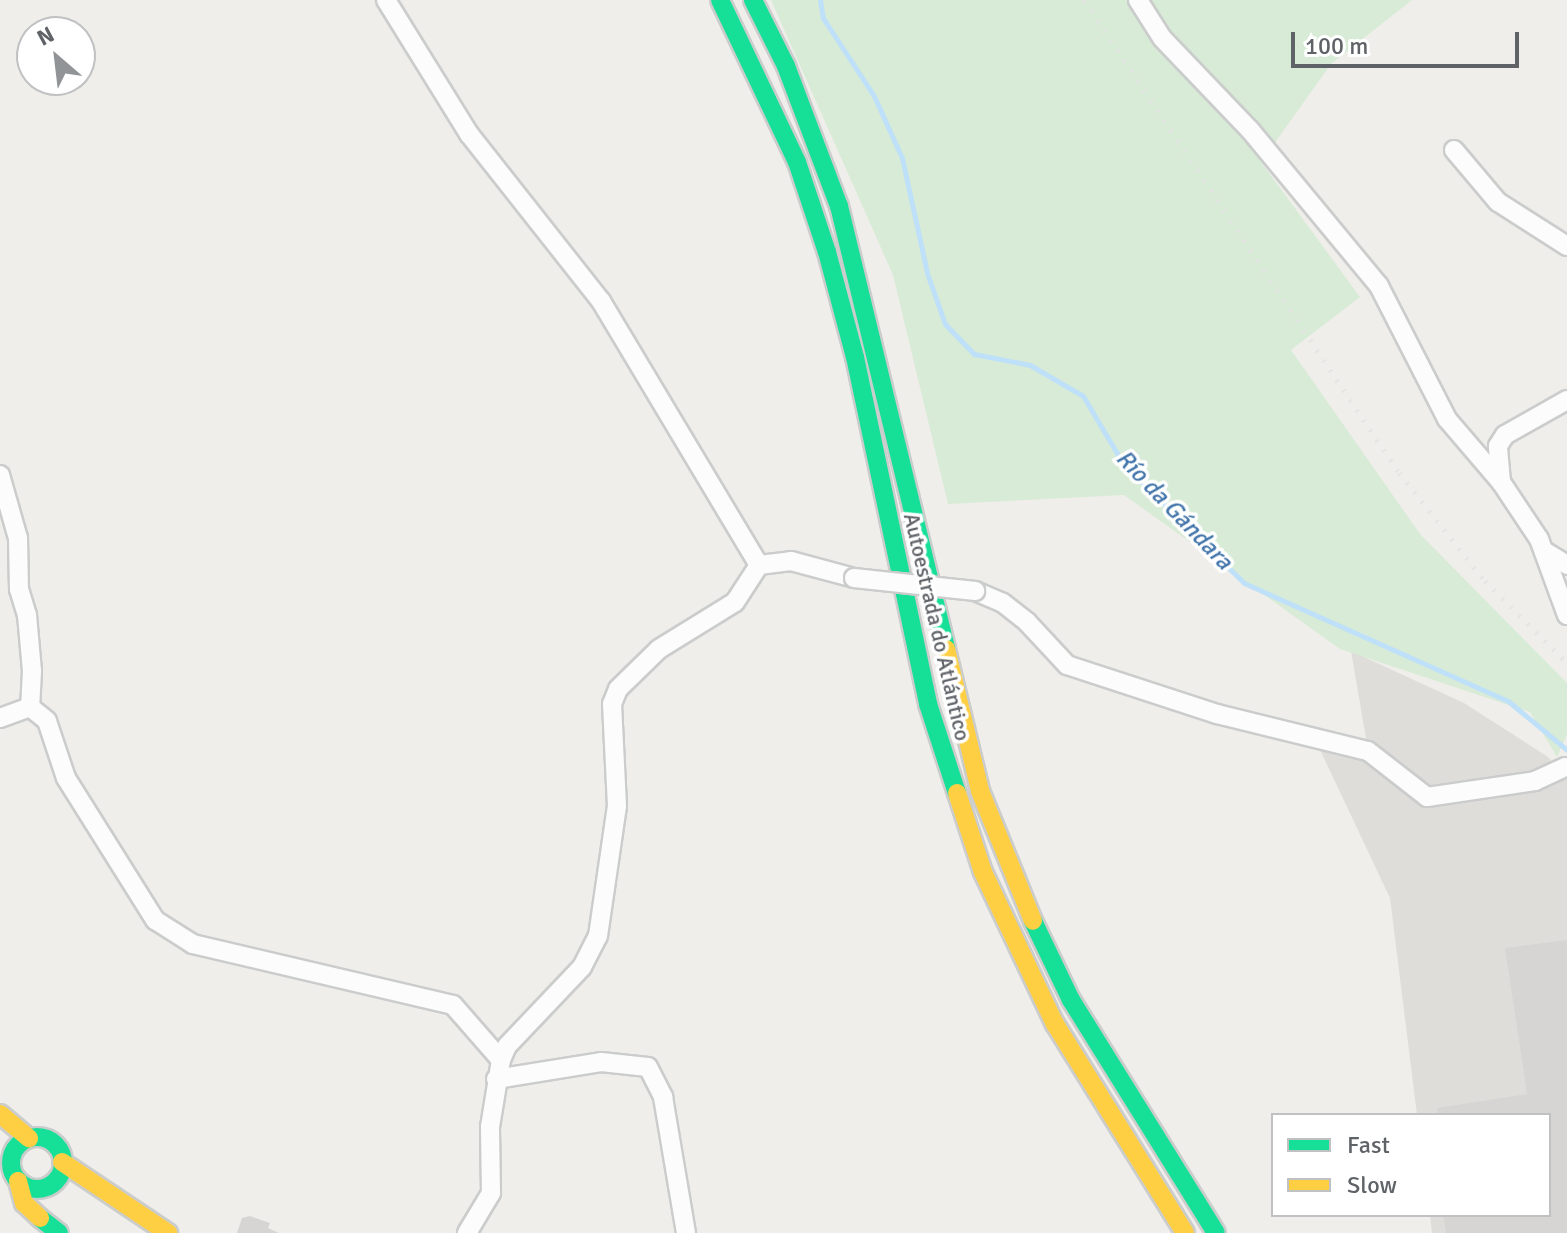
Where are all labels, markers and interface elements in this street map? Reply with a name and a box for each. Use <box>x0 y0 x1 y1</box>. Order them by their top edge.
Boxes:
north arrow <box>16 16 96 96</box>
scale bar <box>1295 16 1523 66</box>
text: N <box>32 21 59 52</box>
text: 100 m <box>1305 31 1368 61</box>
water label: Río da Gándara <box>1110 444 1238 576</box>
street label: Autoestrada do Atlántico <box>898 510 976 744</box>
legend <box>1271 1113 1551 1217</box>
text: Fast <box>1347 1130 1390 1160</box>
text: Slow <box>1347 1170 1397 1200</box>

